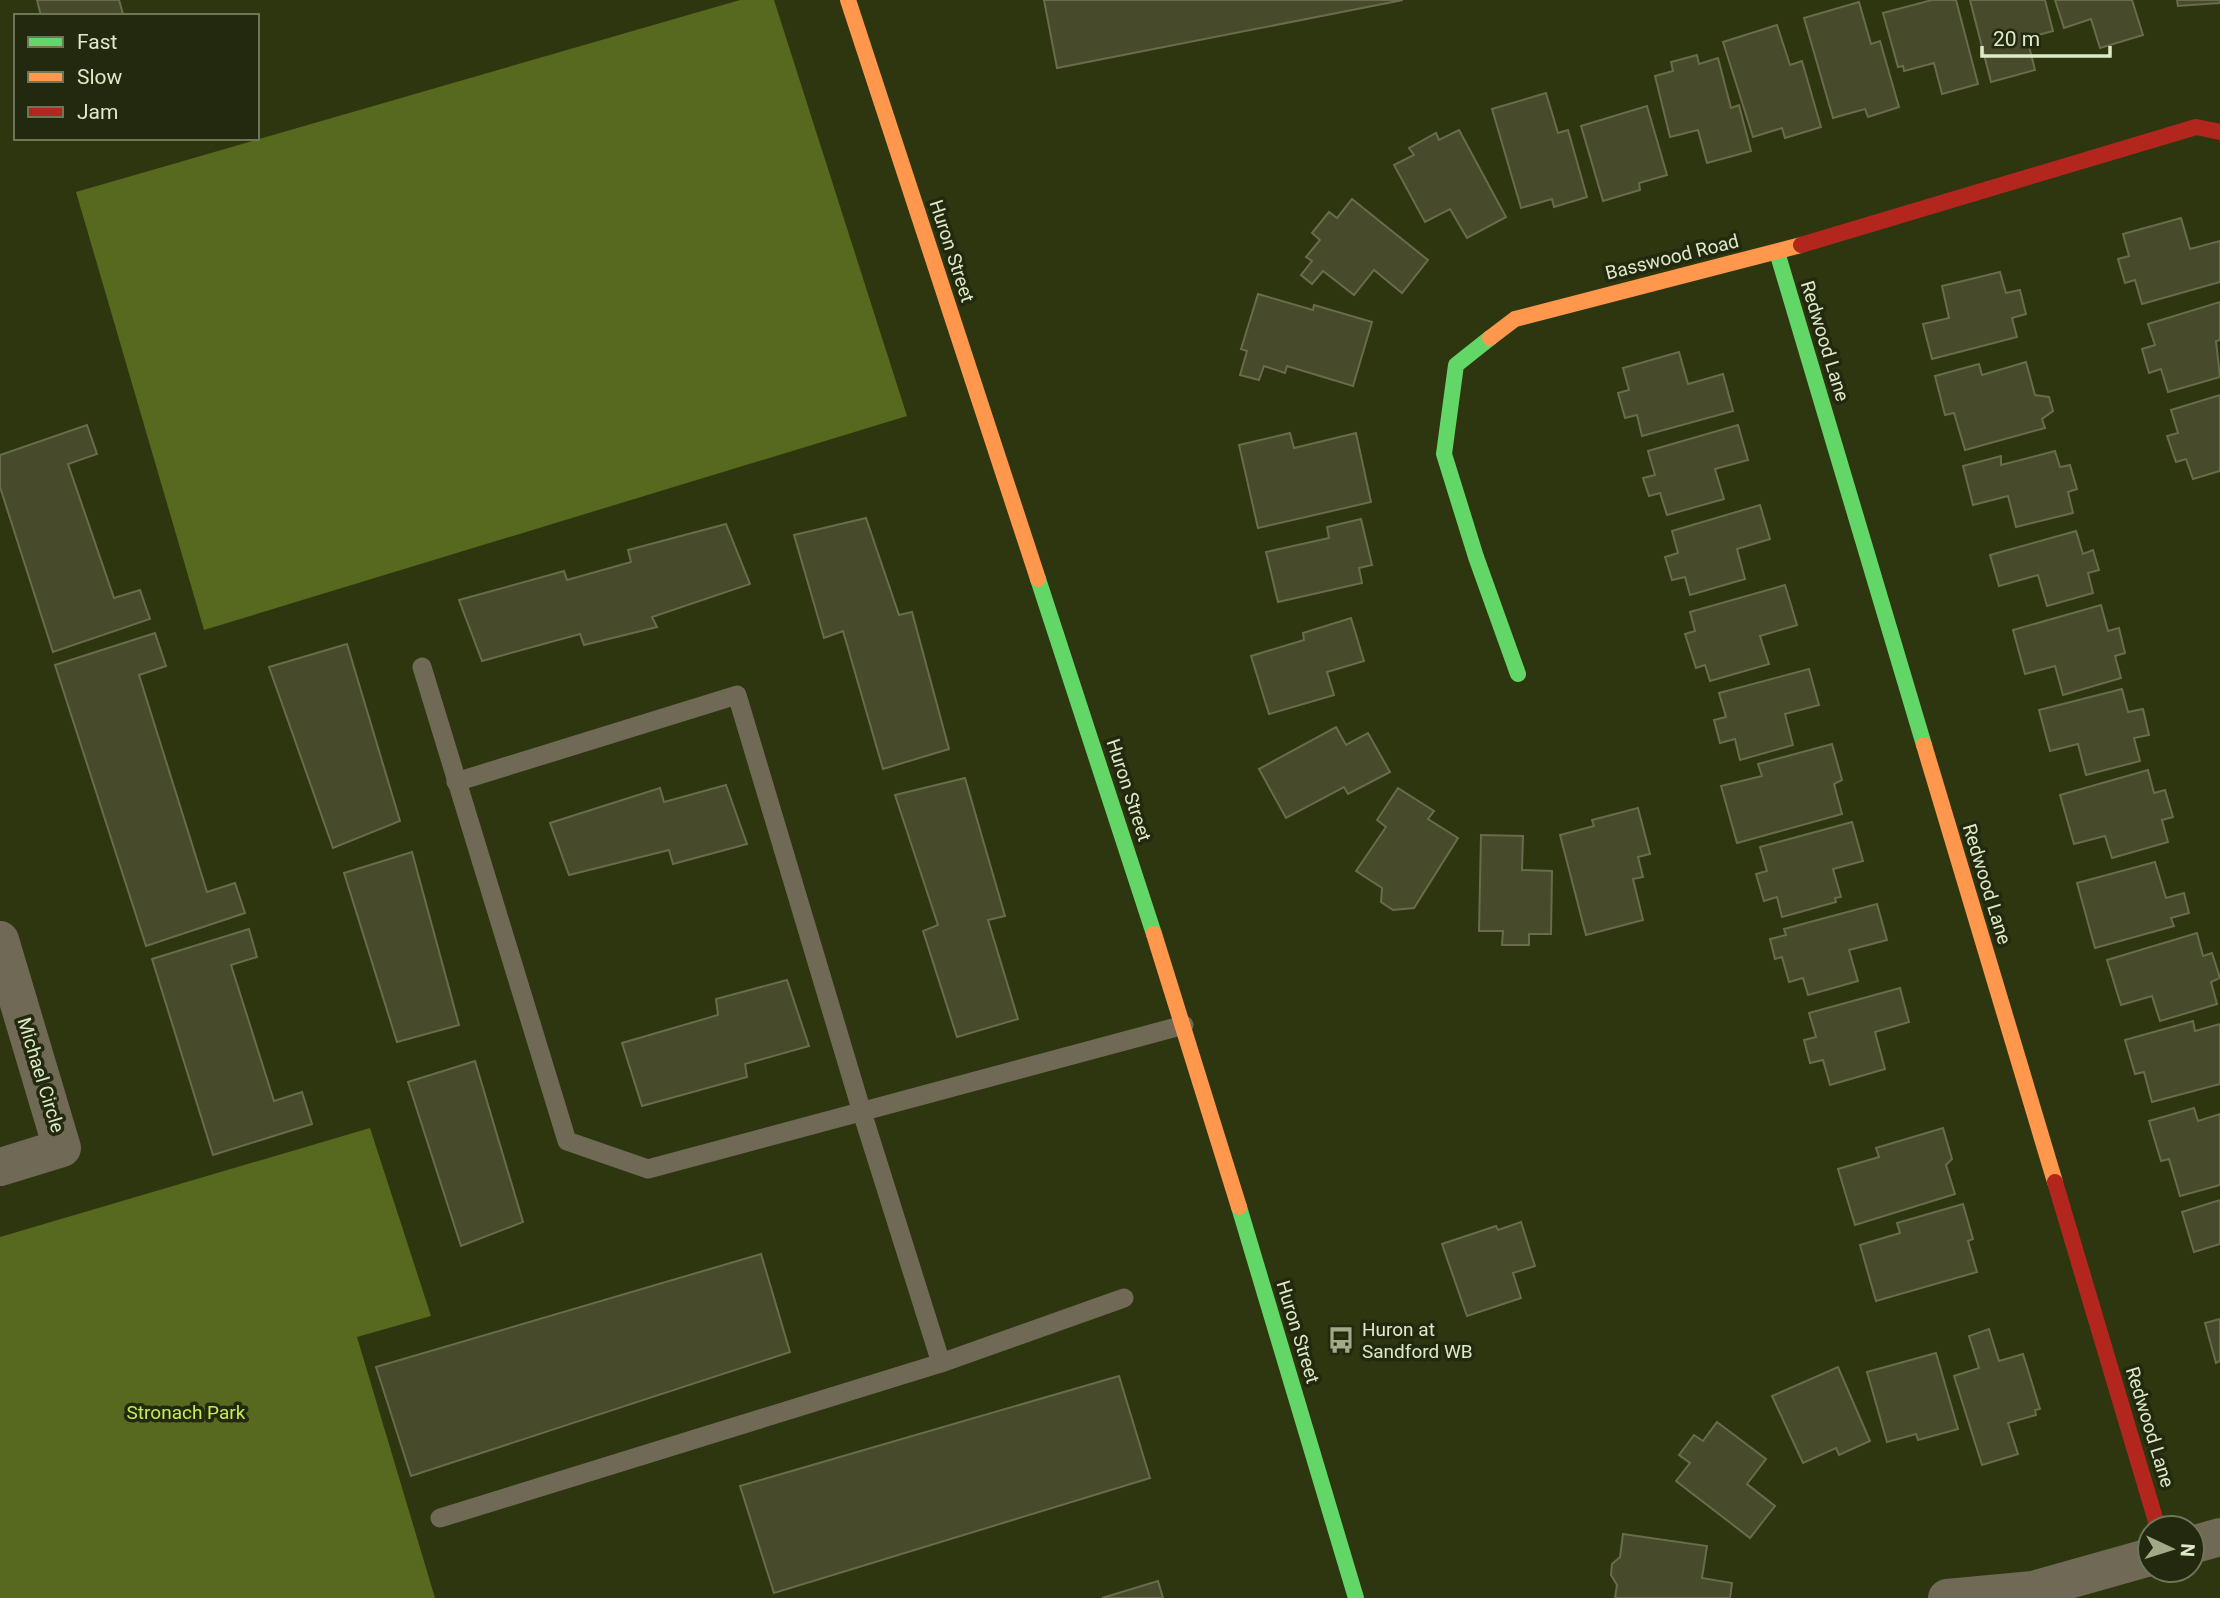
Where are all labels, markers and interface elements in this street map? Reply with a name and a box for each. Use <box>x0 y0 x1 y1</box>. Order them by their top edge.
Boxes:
legend <box>14 14 259 140</box>
scale bar <box>1982 14 2110 58</box>
text: 20 m <box>1993 27 2040 51</box>
text: Fast <box>77 30 118 54</box>
text: Slow <box>77 65 123 89</box>
text: Jam <box>77 100 118 124</box>
street label: Huron Street <box>925 197 979 305</box>
street label: Basswood Road <box>1603 229 1741 285</box>
street label: Redwood Lane <box>1796 278 1854 404</box>
street label: Huron Street <box>1102 736 1156 844</box>
street label: Redwood Lane <box>1958 821 2016 947</box>
street label: Michael Circle <box>13 1015 69 1135</box>
street label: Huron Street <box>1271 1278 1325 1386</box>
place label: Huron at Sandford WB <box>1362 1318 1473 1363</box>
bus stop icon: Huron at Sandford WB <box>1326 1325 1356 1355</box>
street label: Redwood Lane <box>2121 1364 2179 1490</box>
park label: Stronach Park <box>127 1401 246 1424</box>
north arrow <box>2136 1514 2206 1584</box>
text: N <box>2176 1543 2199 1558</box>

